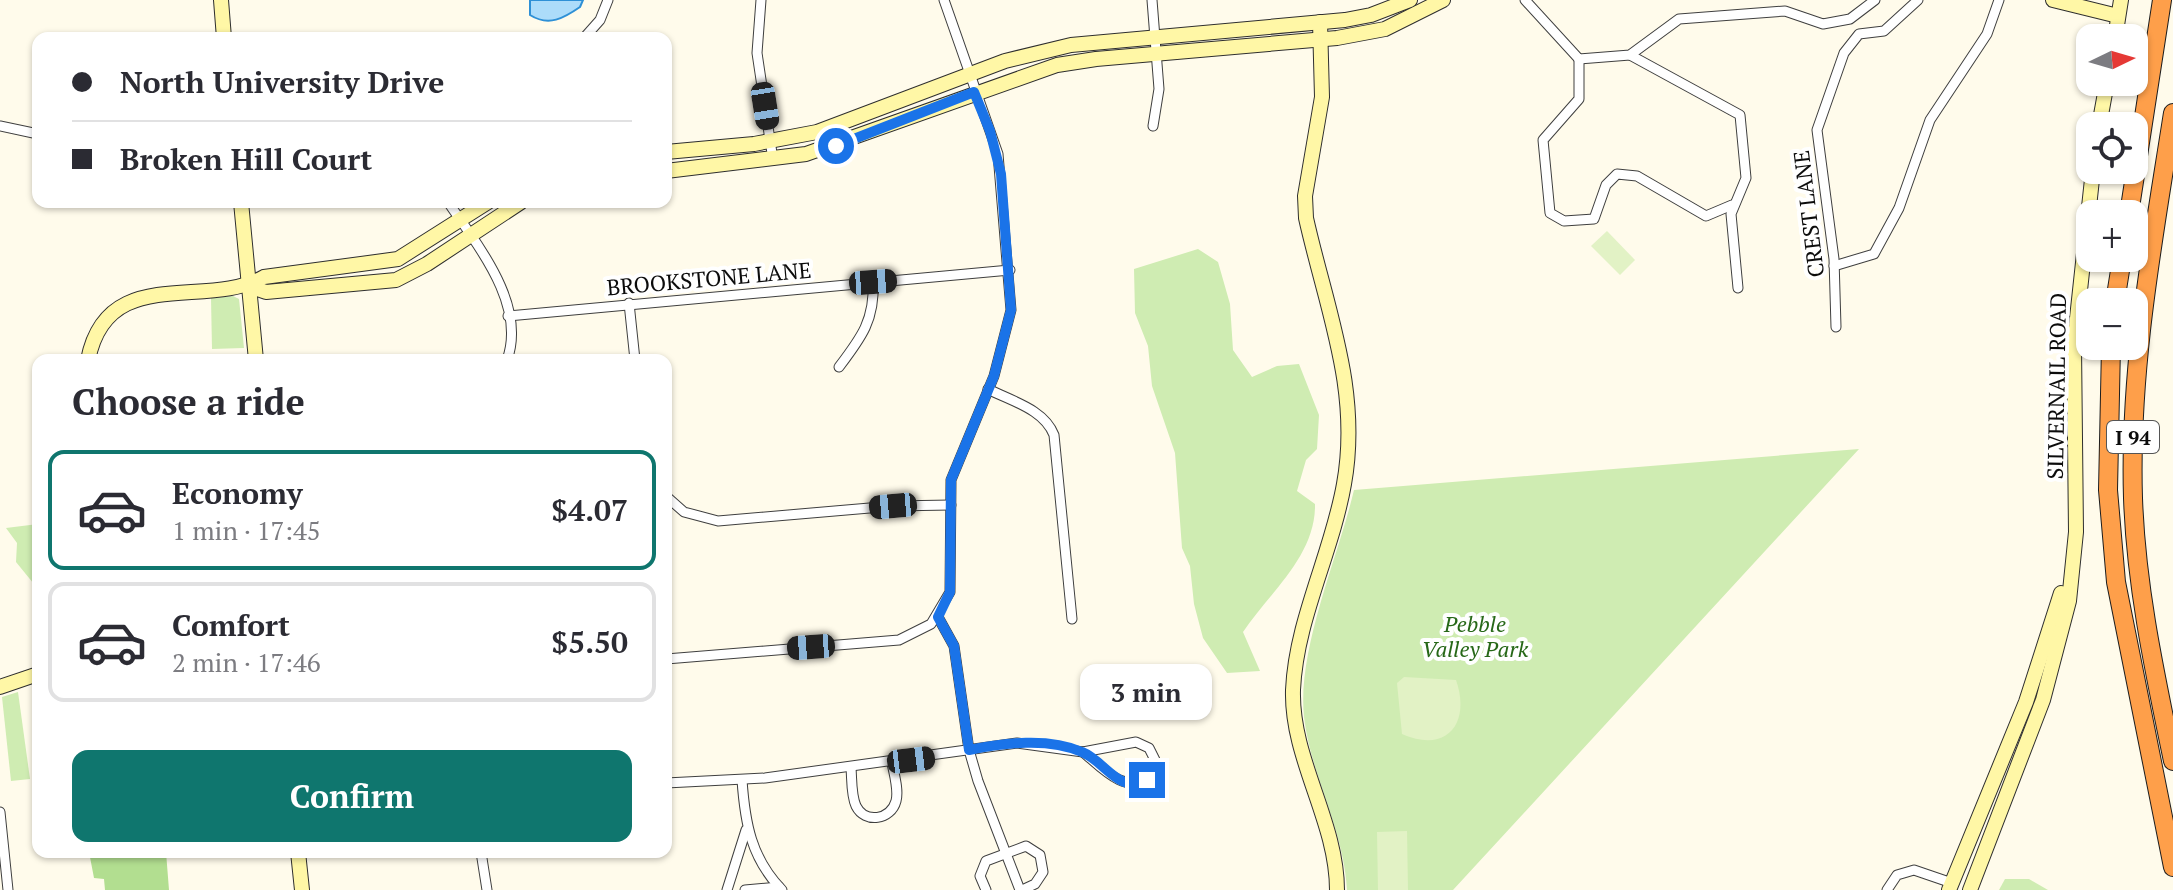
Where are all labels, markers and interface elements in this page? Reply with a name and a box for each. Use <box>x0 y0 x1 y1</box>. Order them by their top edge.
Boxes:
north arrow <box>2076 24 2148 96</box>
map controls <box>2076 24 2148 360</box>
text: North University Drive <box>120 62 444 102</box>
car <box>749 80 781 132</box>
button: locate <box>2076 112 2148 184</box>
route start <box>818 128 854 164</box>
text: Broken Hill Court <box>120 139 372 179</box>
street label: CREST LANE <box>1786 149 1830 279</box>
button: + <box>2076 200 2148 272</box>
street label: BROOKSTONE LANE <box>606 255 812 301</box>
car <box>848 268 898 296</box>
button: − <box>2076 288 2148 360</box>
street label: SILVERNAIL ROAD <box>2040 292 2072 480</box>
text: Choose a ride <box>72 378 305 425</box>
road number: I 94 <box>2107 421 2159 453</box>
text: Economy <box>172 473 303 513</box>
icon: car <box>76 474 148 546</box>
text: $4.07 <box>551 490 628 530</box>
car <box>868 492 918 520</box>
text: 1 min · 17:45 <box>172 513 321 547</box>
text: Comfort <box>172 605 290 645</box>
icon: car <box>76 606 148 678</box>
park label: Pebble Valley Park <box>1422 609 1529 663</box>
text: $5.50 <box>551 622 628 662</box>
car <box>786 633 836 661</box>
text: 2 min · 17:46 <box>172 645 321 679</box>
callout: 3 min <box>1081 664 1213 720</box>
text: 3 min <box>1110 675 1182 709</box>
car <box>886 745 936 775</box>
button: Confirm <box>72 750 632 842</box>
route end <box>1129 762 1165 798</box>

